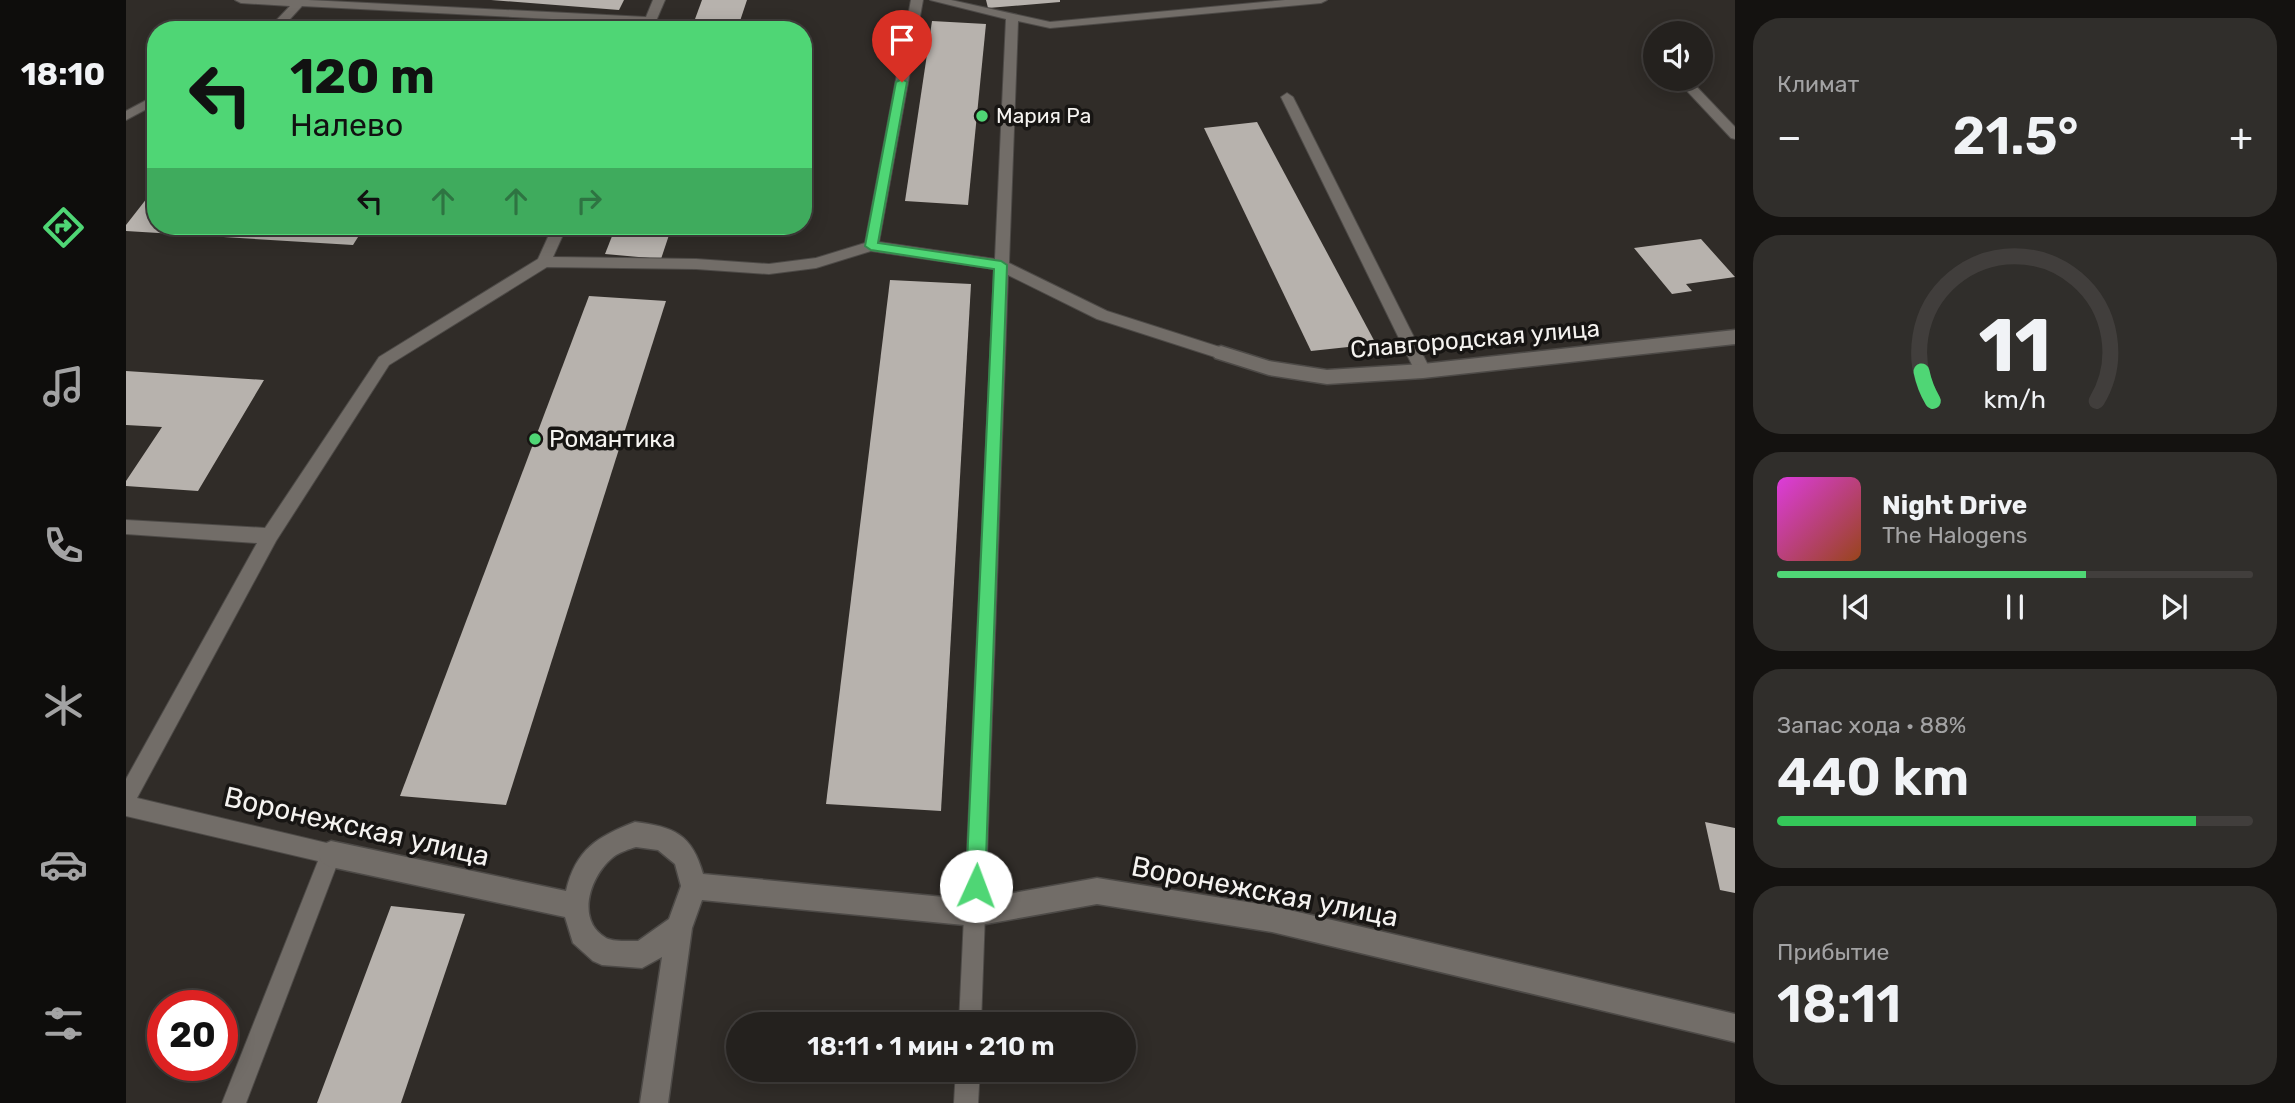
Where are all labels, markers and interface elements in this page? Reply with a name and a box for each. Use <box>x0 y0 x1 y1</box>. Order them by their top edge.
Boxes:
pin <box>872 10 932 82</box>
icon: arrive <box>883 21 921 59</box>
map controls <box>1643 21 1713 91</box>
button: sound <box>1643 21 1713 91</box>
text: 120 m <box>290 47 435 105</box>
icon: left <box>175 49 266 140</box>
text: 18:10 <box>21 55 105 93</box>
text: Климат <box>1777 70 1859 98</box>
place label: Мария Ра <box>996 103 1091 128</box>
text: 21.5° <box>1952 105 2079 167</box>
text: Налево <box>290 106 403 144</box>
marker: Мария Ра <box>974 108 990 124</box>
text: − <box>1777 114 1802 160</box>
text: + <box>2229 114 2253 160</box>
icon: left <box>351 182 389 220</box>
icon: ahead <box>424 182 462 220</box>
icon: ahead <box>497 182 535 220</box>
icon: right <box>570 182 608 220</box>
icon: directions <box>39 203 88 252</box>
text: 11 <box>1979 303 2051 389</box>
street label: Славгородская улица <box>1349 314 1601 364</box>
icon: music <box>39 362 88 411</box>
text: km/h <box>1984 384 2046 413</box>
place label: Романтика <box>549 425 675 453</box>
marker: Романтика <box>527 431 543 447</box>
text: Night Drive <box>1882 490 2027 521</box>
icon: phone <box>39 521 88 570</box>
text: The Halogens <box>1882 521 2028 549</box>
icon: previous <box>1837 588 1875 626</box>
icon: pause <box>1996 588 2034 626</box>
icon: next <box>2155 588 2193 626</box>
icon: climate <box>39 681 88 730</box>
text: Запас хода · 88% <box>1777 711 1966 739</box>
text: 440 km <box>1777 746 1969 808</box>
street label: Воронежская улица <box>221 780 493 873</box>
icon: car <box>39 840 88 889</box>
position arrow <box>939 849 1013 923</box>
street label: Воронежская улица <box>1129 849 1401 934</box>
text: Прибытие <box>1777 938 1889 966</box>
text: 18:11 <box>1777 973 1901 1035</box>
speed limit sign: 20 <box>147 990 238 1081</box>
icon: filters <box>39 999 88 1048</box>
text: 18:11 · 1 мин · 210 m <box>807 1031 1055 1062</box>

